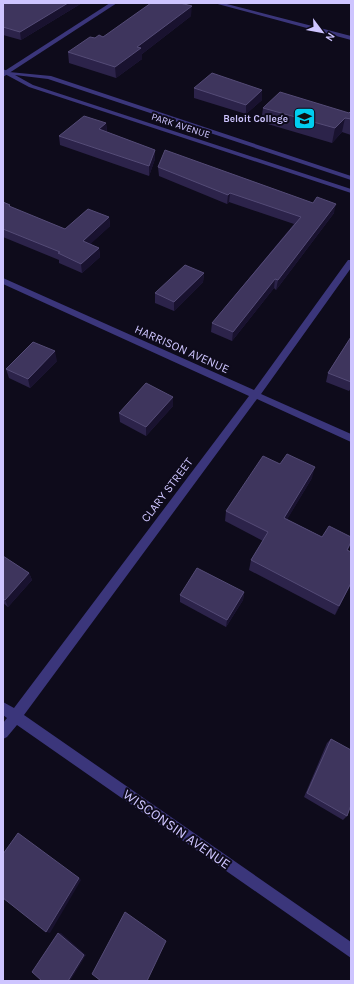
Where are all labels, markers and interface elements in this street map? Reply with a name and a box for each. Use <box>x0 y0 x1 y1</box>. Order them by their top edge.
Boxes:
north arrow <box>302 12 342 52</box>
text: N <box>322 30 338 44</box>
school or university icon: Beloit College <box>291 105 317 131</box>
street label: PARK AVENUE <box>150 111 212 141</box>
place label: Beloit College <box>223 113 288 125</box>
street label: HARRISON AVENUE <box>133 322 231 376</box>
street label: CLARY STREET <box>138 455 196 525</box>
street label: WISCONSIN AVENUE <box>120 786 234 873</box>

